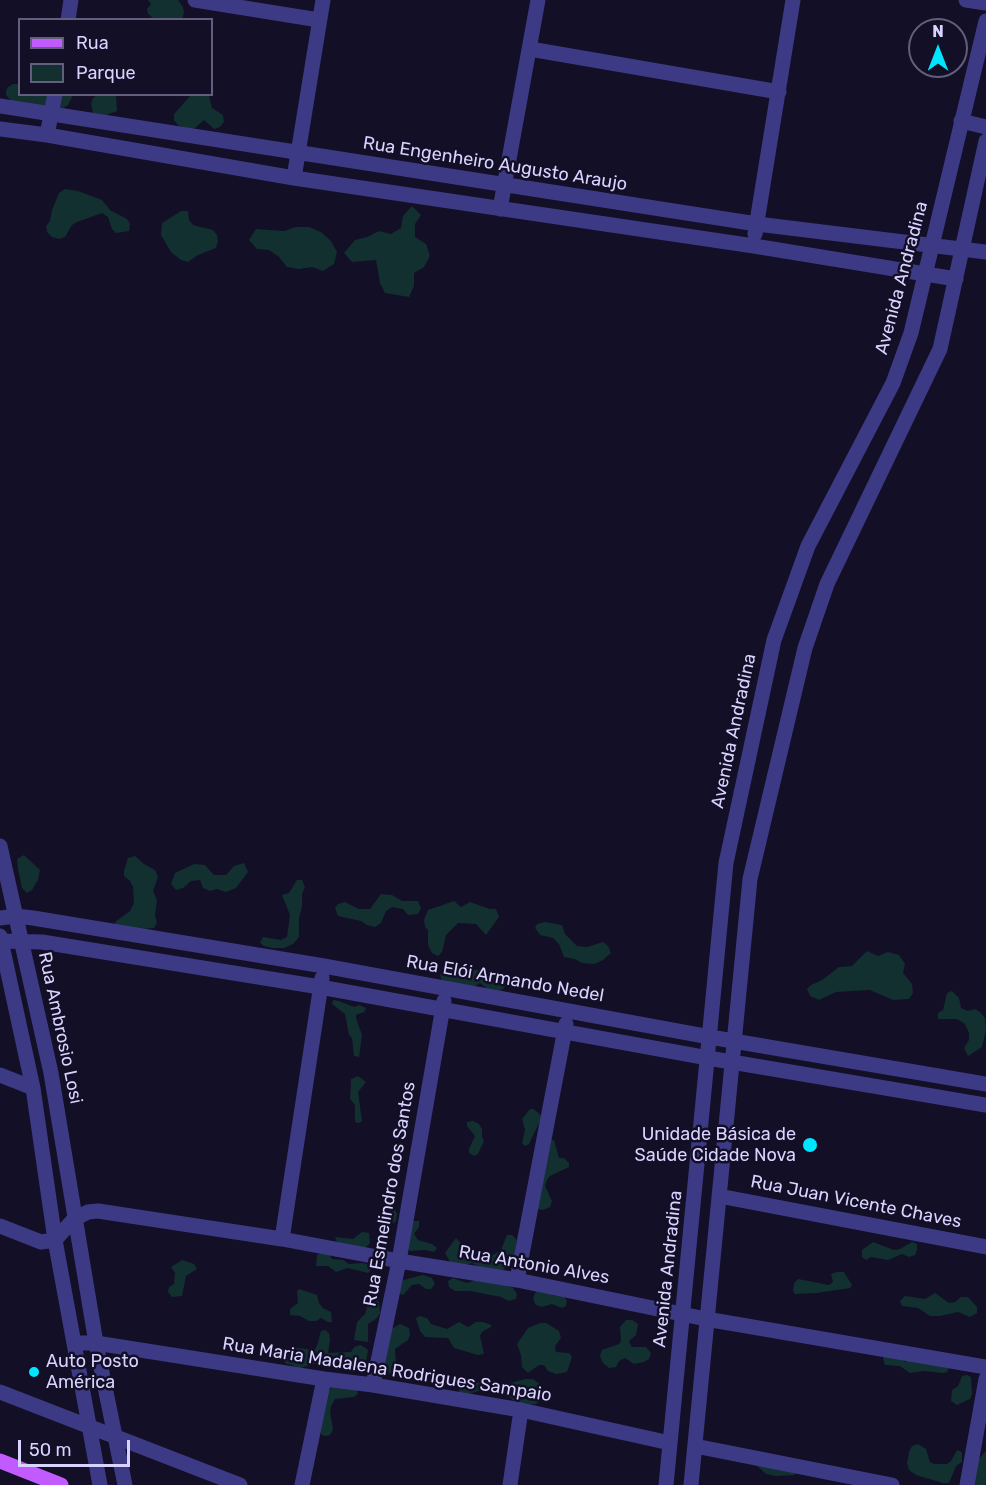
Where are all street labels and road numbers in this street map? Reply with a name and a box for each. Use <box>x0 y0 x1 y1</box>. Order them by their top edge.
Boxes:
street label: Rua Engenheiro Augusto Araujo <box>361 132 629 196</box>
street label: Avenida Andradina <box>871 199 933 357</box>
street label: Avenida Andradina <box>707 652 761 810</box>
street label: Rua Ambrosio Losi <box>33 950 87 1106</box>
street label: Rua Elói Armando Nedel <box>404 951 606 1007</box>
street label: Rua Esmelindro dos Santos <box>360 1080 420 1308</box>
street label: Rua Juan Vicente Chaves <box>749 1171 963 1233</box>
street label: Avenida Andradina <box>649 1189 687 1349</box>
street label: Rua Antonio Alves <box>457 1241 611 1289</box>
street label: Rua Maria Madalena Rodrigues Sampaio <box>221 1333 553 1407</box>

